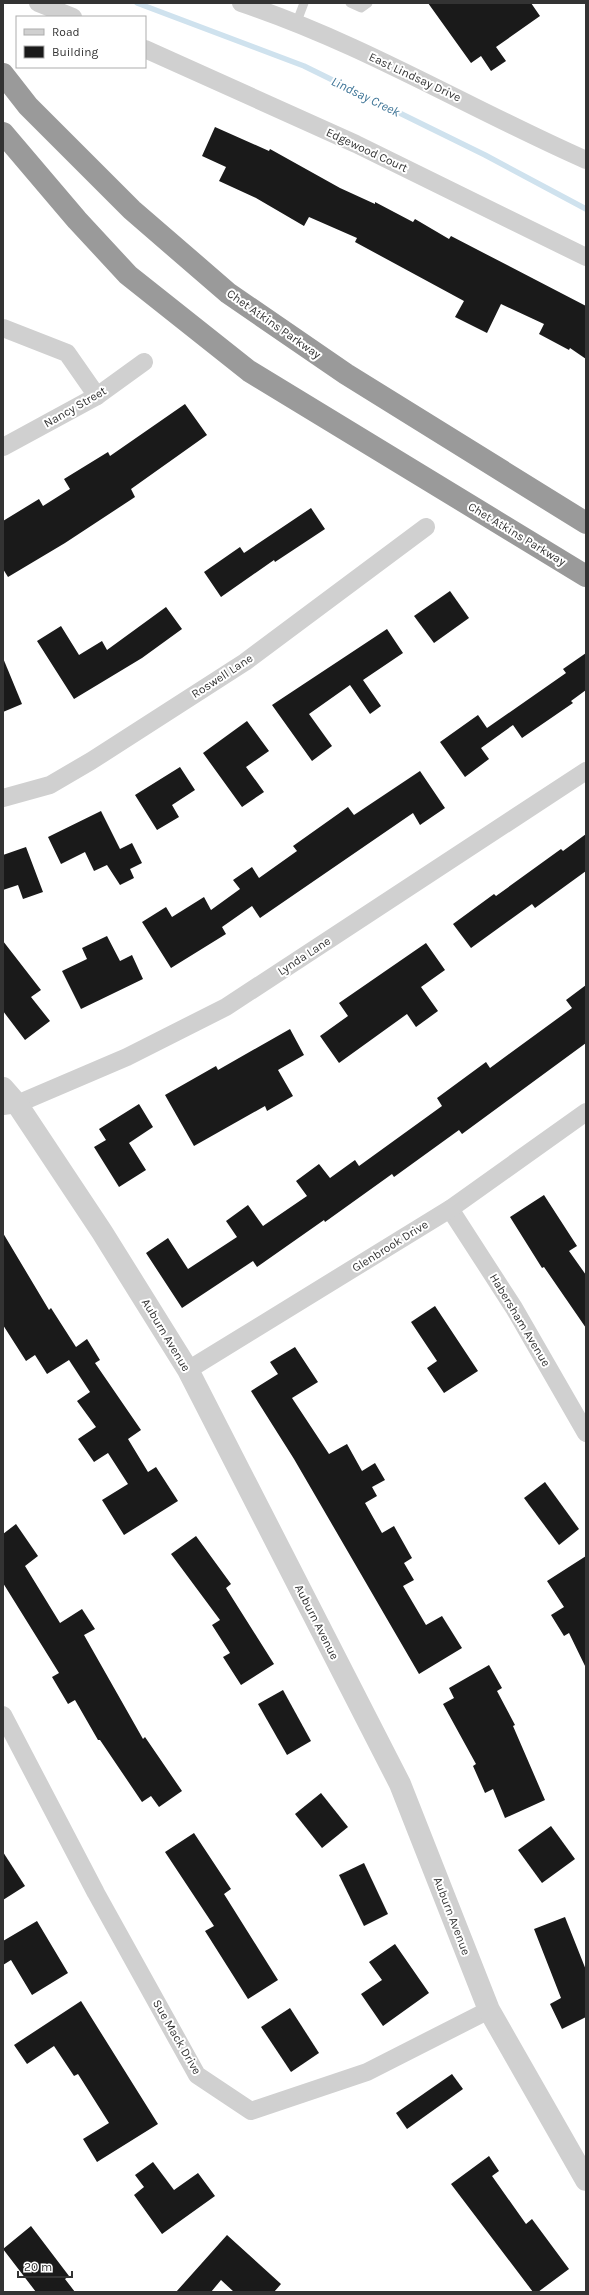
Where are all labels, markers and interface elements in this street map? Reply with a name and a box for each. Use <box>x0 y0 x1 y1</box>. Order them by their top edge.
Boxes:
legend <box>16 16 146 68</box>
text: Road <box>52 25 80 39</box>
text: Building <box>52 45 99 59</box>
street label: East Lindsay Drive <box>367 50 463 104</box>
water label: Lindsay Creek <box>329 73 403 120</box>
street label: Edgewood Court <box>324 125 411 175</box>
street label: Chet Atkins Parkway <box>224 286 324 362</box>
street label: Nancy Street <box>41 383 109 430</box>
street label: Chet Atkins Parkway <box>466 499 569 569</box>
street label: Roswell Lane <box>189 651 255 701</box>
street label: Lynda Lane <box>275 934 333 978</box>
street label: Glenbrook Drive <box>350 1217 430 1275</box>
street label: Habersham Avenue <box>487 1271 553 1369</box>
street label: Auburn Avenue <box>139 1296 193 1374</box>
street label: Auburn Avenue <box>292 1582 342 1662</box>
street label: Auburn Avenue <box>431 1875 473 1957</box>
street label: Sue Mack Drive <box>150 1997 204 2077</box>
scale bar <box>18 2253 72 2279</box>
text: 20 m <box>24 2260 52 2274</box>

